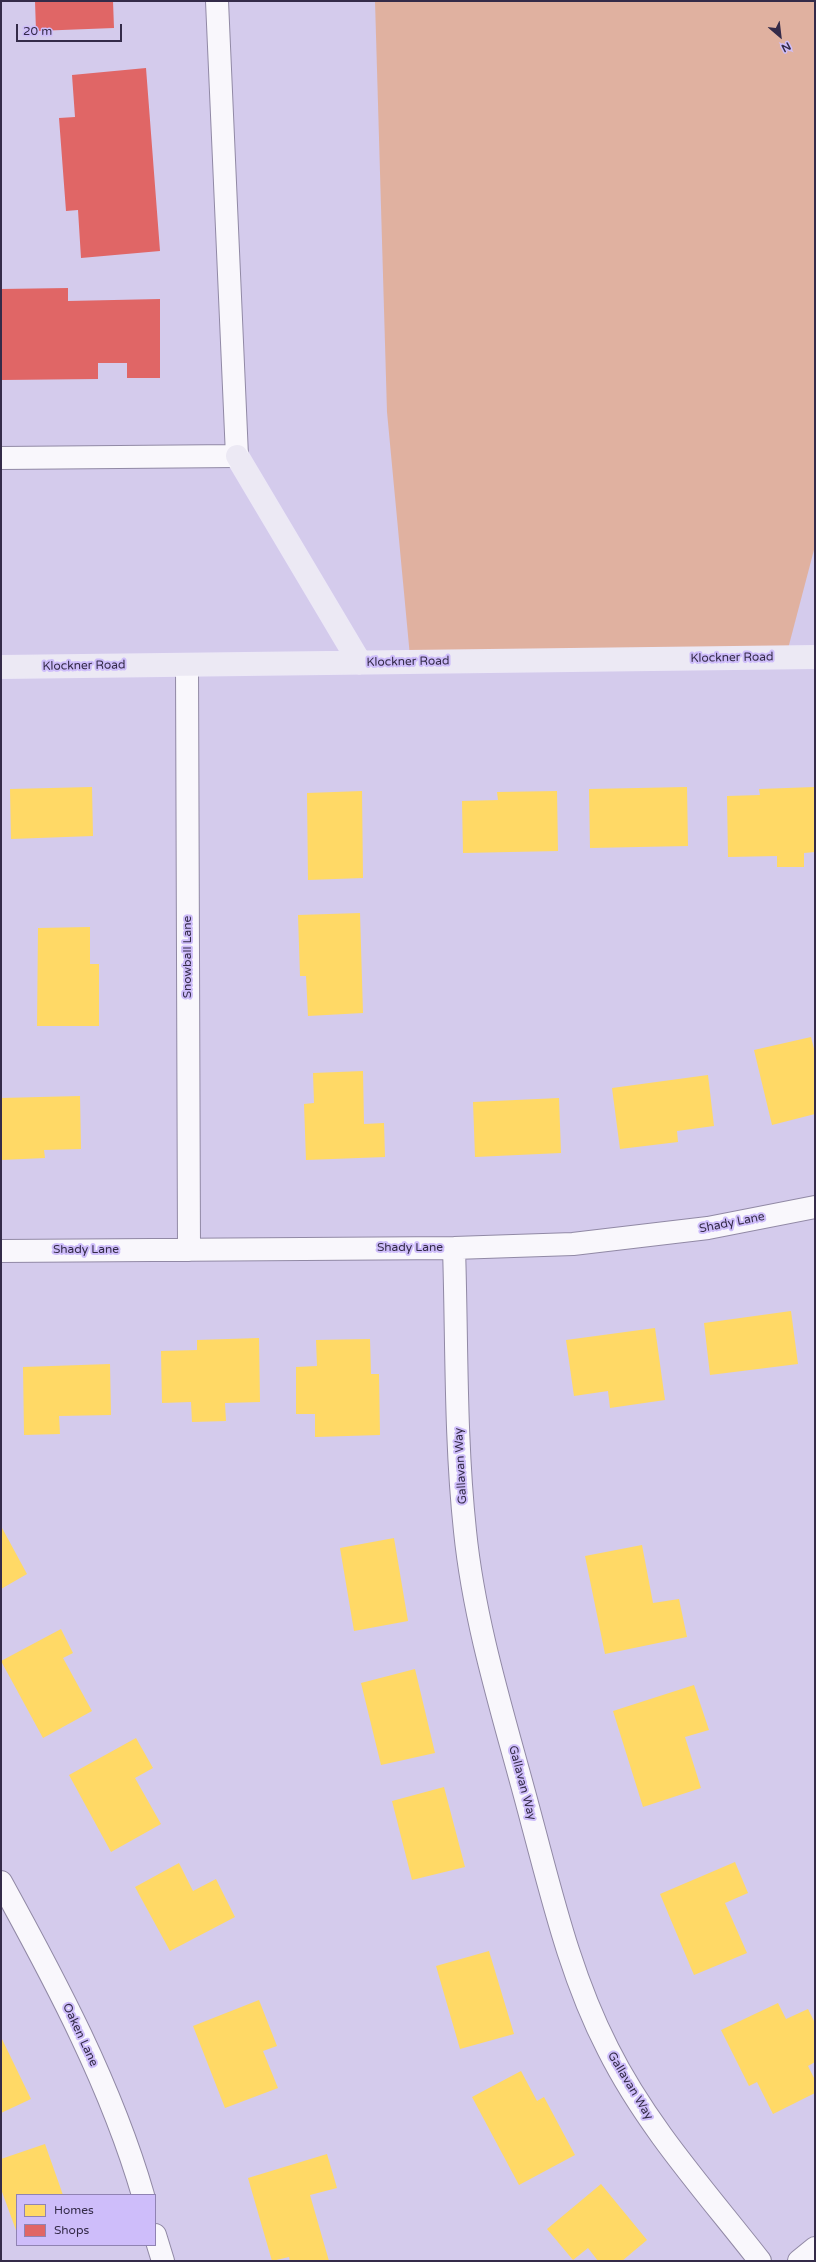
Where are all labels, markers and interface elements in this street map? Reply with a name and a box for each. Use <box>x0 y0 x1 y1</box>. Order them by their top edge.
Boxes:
scale bar <box>18 16 124 42</box>
north arrow <box>760 16 800 56</box>
text: 20 m <box>23 24 52 38</box>
text: N <box>779 39 793 55</box>
street label: Klockner Road <box>690 650 774 666</box>
street label: Klockner Road <box>366 654 450 670</box>
street label: Klockner Road <box>42 658 126 674</box>
street label: Snowball Lane <box>181 916 195 998</box>
street label: Shady Lane <box>698 1210 766 1236</box>
street label: Shady Lane <box>377 1241 443 1255</box>
street label: Shady Lane <box>53 1243 119 1257</box>
street label: Gallavan Way <box>452 1427 470 1505</box>
street label: Gallavan Way <box>505 1744 539 1822</box>
street label: Oaken Lane <box>59 2001 101 2069</box>
street label: Gallavan Way <box>604 2049 656 2123</box>
legend <box>16 2194 156 2246</box>
text: Homes <box>54 2203 94 2217</box>
text: Shops <box>54 2223 89 2237</box>

